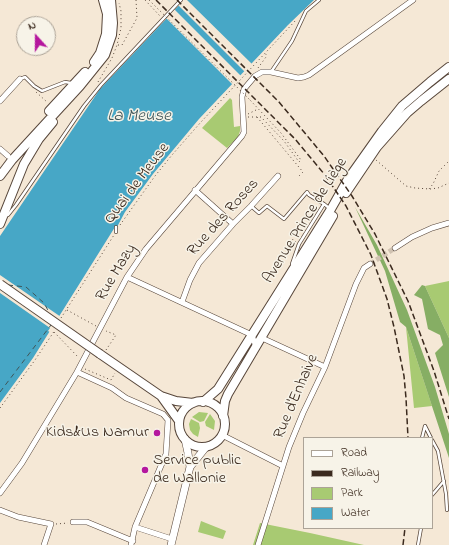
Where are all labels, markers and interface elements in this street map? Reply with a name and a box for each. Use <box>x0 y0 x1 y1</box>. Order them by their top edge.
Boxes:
north arrow <box>16 16 56 56</box>
text: N <box>26 17 38 35</box>
water label: La Meuse <box>107 107 171 127</box>
street label: Quai de Meuse <box>101 140 175 228</box>
street label: Avenue Prince de Liège <box>260 155 352 287</box>
street label: Rue des Roses <box>184 175 264 261</box>
street label: Rue Mazy <box>93 241 141 305</box>
street label: Rue d'Enhaive <box>271 352 323 442</box>
place label: Kids&Us Namur <box>46 423 149 443</box>
marker: Kids&Us Namur <box>152 428 162 438</box>
legend <box>303 437 433 529</box>
text: Road <box>341 444 367 462</box>
place label: Service public de Wallonie <box>153 451 241 489</box>
text: Railway <box>341 464 379 482</box>
marker: Service public de Wallonie <box>140 465 150 475</box>
text: Park <box>341 484 363 502</box>
text: Water <box>341 504 370 522</box>

